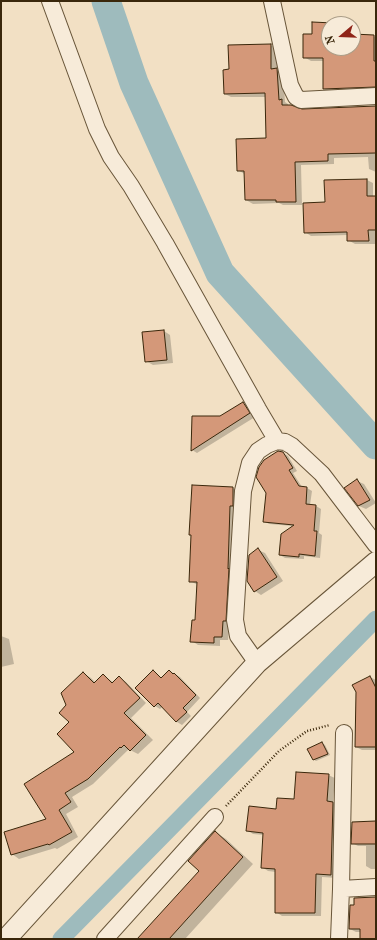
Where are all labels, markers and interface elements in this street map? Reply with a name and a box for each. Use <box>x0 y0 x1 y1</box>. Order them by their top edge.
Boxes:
north arrow <box>321 16 361 56</box>
text: N <box>323 34 338 46</box>

